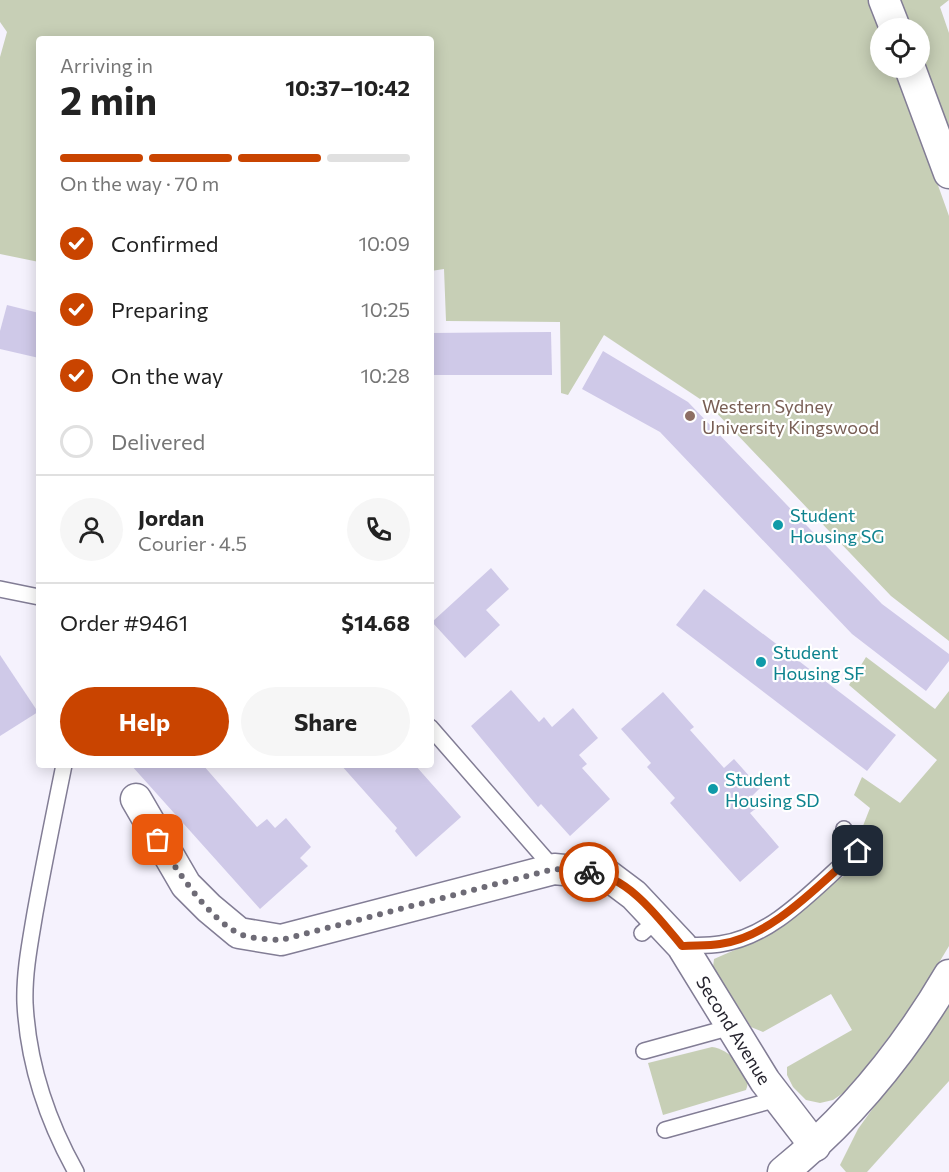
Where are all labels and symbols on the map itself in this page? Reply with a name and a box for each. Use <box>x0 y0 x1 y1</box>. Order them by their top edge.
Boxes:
place label: Western Sydney University Kingswood <box>702 395 879 438</box>
marker: Western Sydney University Kingswood <box>683 409 697 423</box>
place label: Student Housing SG <box>790 504 884 547</box>
marker: Student Housing SG <box>771 518 785 532</box>
place label: Student Housing SF <box>773 641 865 684</box>
marker: Student Housing SF <box>754 655 768 669</box>
place label: Student Housing SD <box>725 768 819 811</box>
marker: Student Housing SD <box>706 782 720 796</box>
pin <box>132 814 183 865</box>
pin <box>832 825 883 876</box>
courier <box>559 842 619 902</box>
street label: Second Avenue <box>692 972 776 1088</box>

